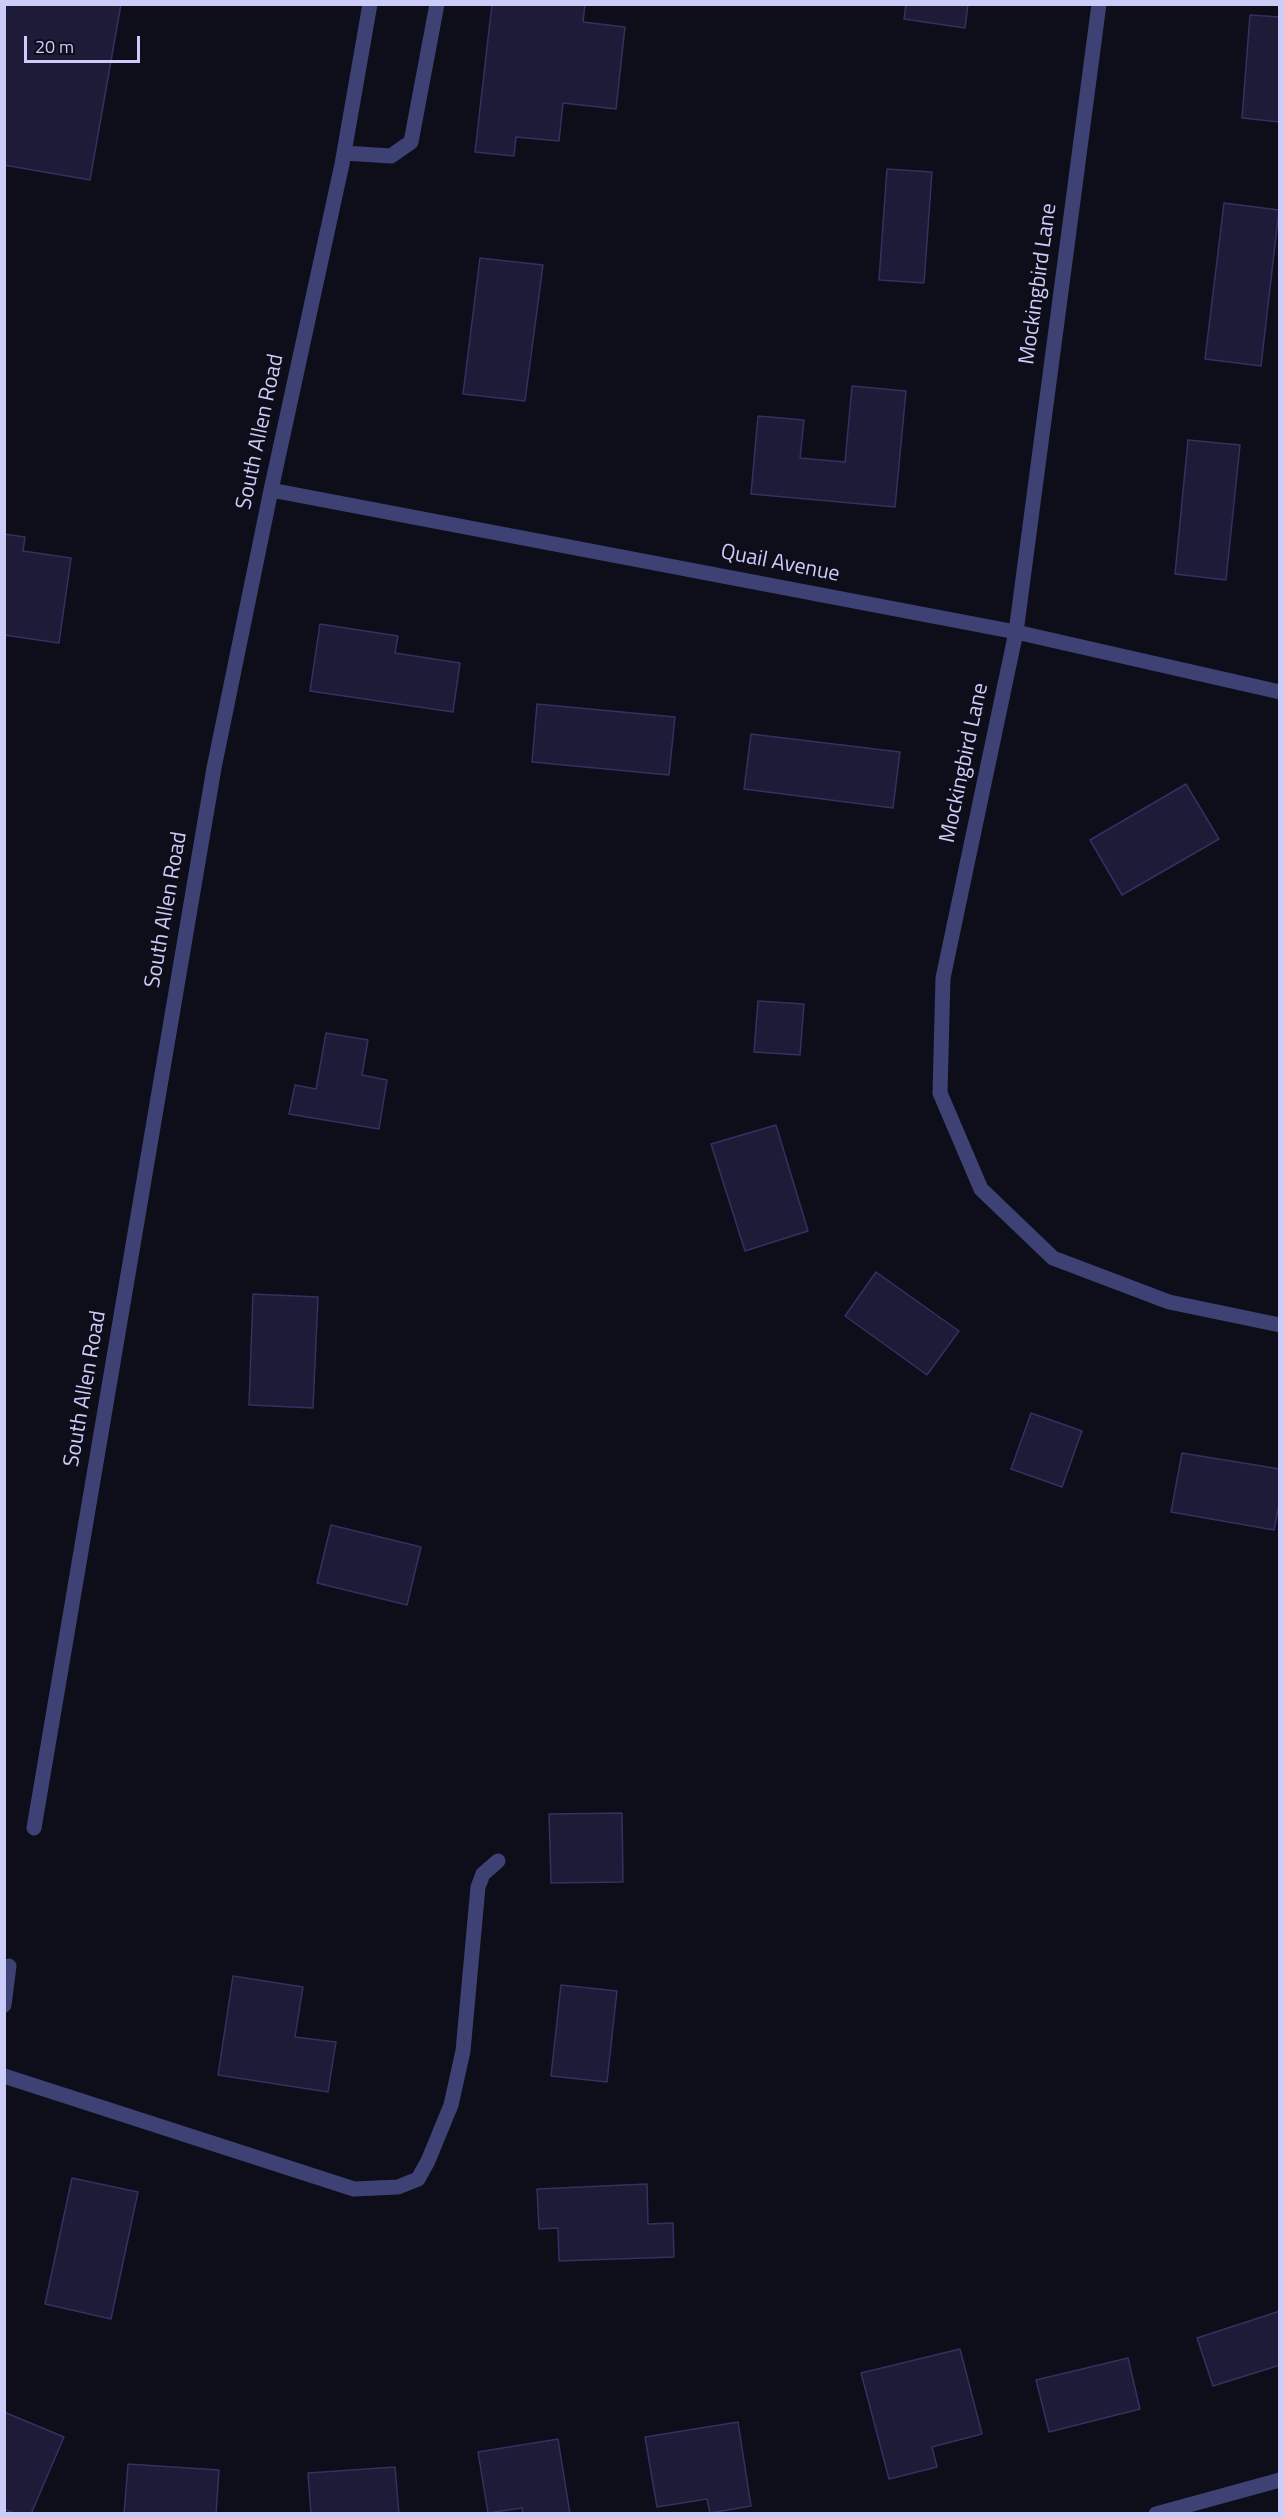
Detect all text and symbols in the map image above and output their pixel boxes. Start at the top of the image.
scale bar [27,24,142,62]
text: 20 m [35,33,74,60]
street label: Mockingbird Lane [1015,202,1063,366]
street label: South Allen Road [232,352,290,512]
street label: Quail Avenue [718,540,842,588]
street label: Mockingbird Lane [935,681,995,845]
street label: South Allen Road [140,830,194,990]
street label: South Allen Road [59,1309,113,1469]

